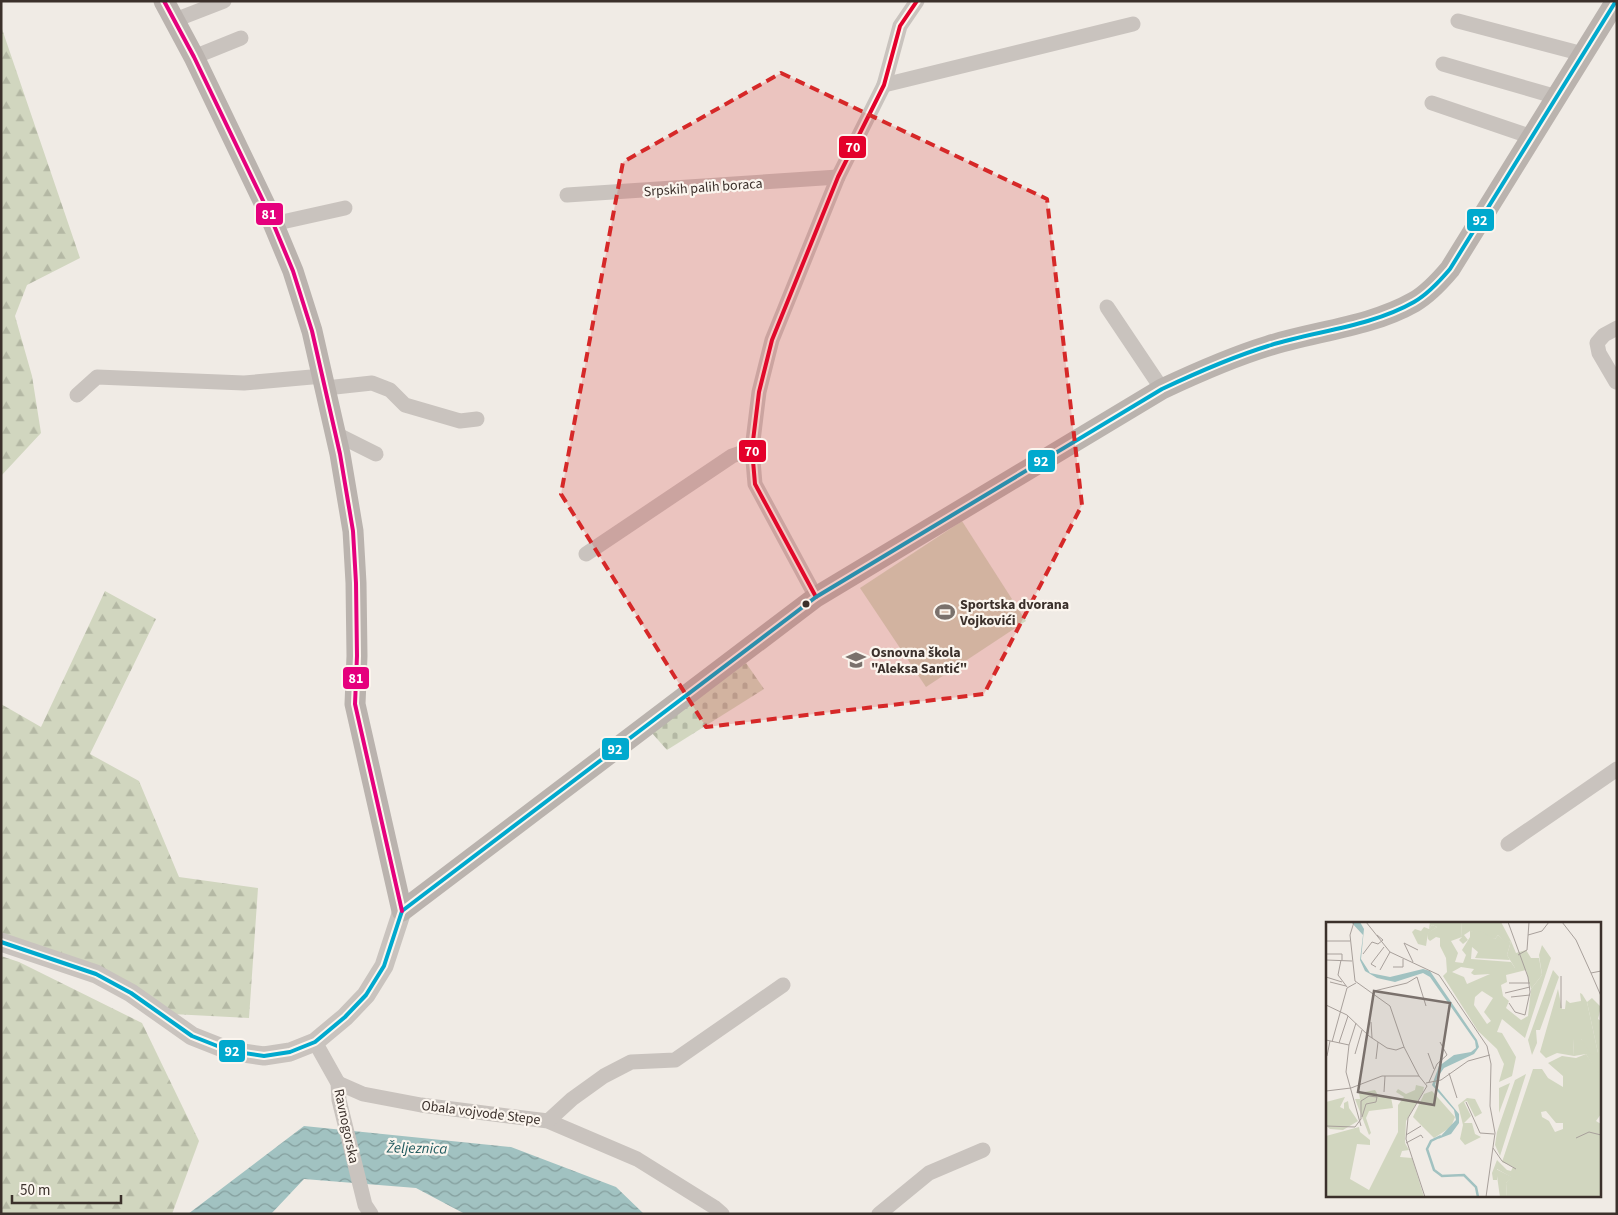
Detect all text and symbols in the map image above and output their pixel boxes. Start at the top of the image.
line badge: 70 [838,135,867,159]
text: 70 [846,138,860,158]
street label: Srpskih palih boraca [643,174,763,202]
line badge: 81 [255,202,284,226]
text: 81 [262,205,276,225]
line badge: 92 [1466,208,1495,232]
text: 92 [1473,211,1487,231]
line badge: 70 [738,439,767,463]
text: 70 [745,442,759,462]
line badge: 92 [1027,449,1056,473]
text: 92 [1034,452,1048,472]
place label: Sportska dvorana Vojkovići [959,595,1069,631]
unlabelled marker [801,599,811,609]
sports icon: Sportska dvorana Vojkovići [934,601,956,623]
place label: Osnovna škola "Aleksa Santić" [871,643,967,679]
school or university icon: Osnovna škola "Aleksa Santić" [845,649,867,671]
line badge: 81 [342,666,370,690]
text: 81 [349,669,363,689]
line badge: 92 [601,737,630,761]
text: 92 [608,740,622,760]
inset map [1326,922,1600,1198]
line badge: 92 [218,1039,246,1063]
text: 92 [225,1042,239,1062]
street label: Ravnogorska [328,1087,364,1165]
street label: Obala vojvode Stepe [420,1096,542,1130]
water label: Željeznica [385,1137,448,1160]
scale bar [12,1172,121,1204]
text: 50 m [20,1180,50,1201]

